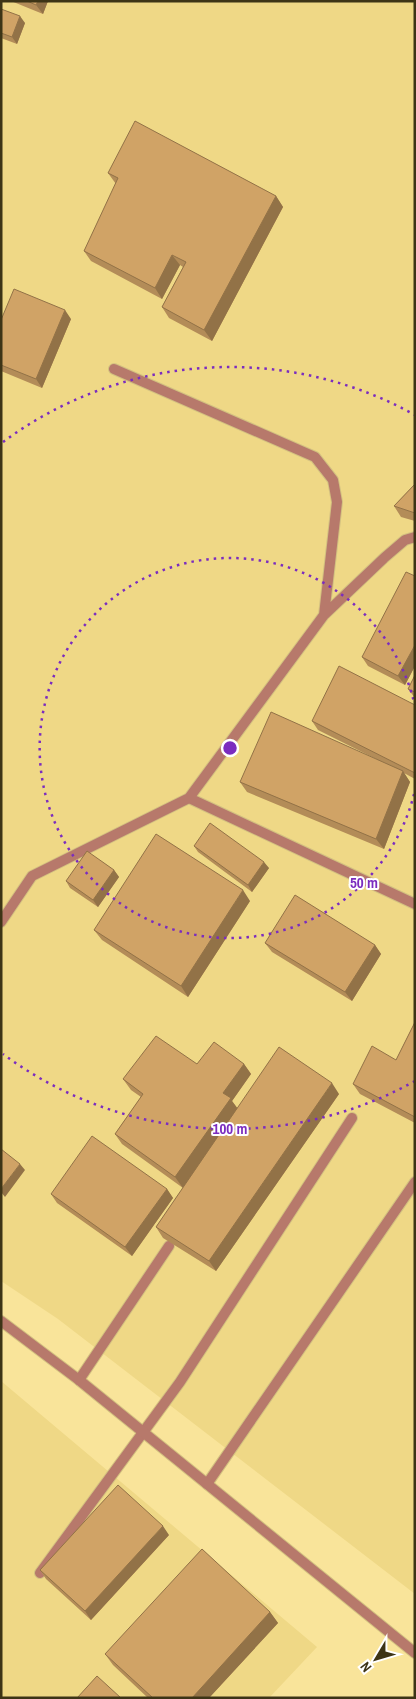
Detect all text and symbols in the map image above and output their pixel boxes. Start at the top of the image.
centre of rings [221,739,239,757]
text: 50 m [350,872,378,893]
text: 100 m [213,1118,247,1139]
north arrow [351,1634,401,1684]
text: N [356,1658,375,1676]

